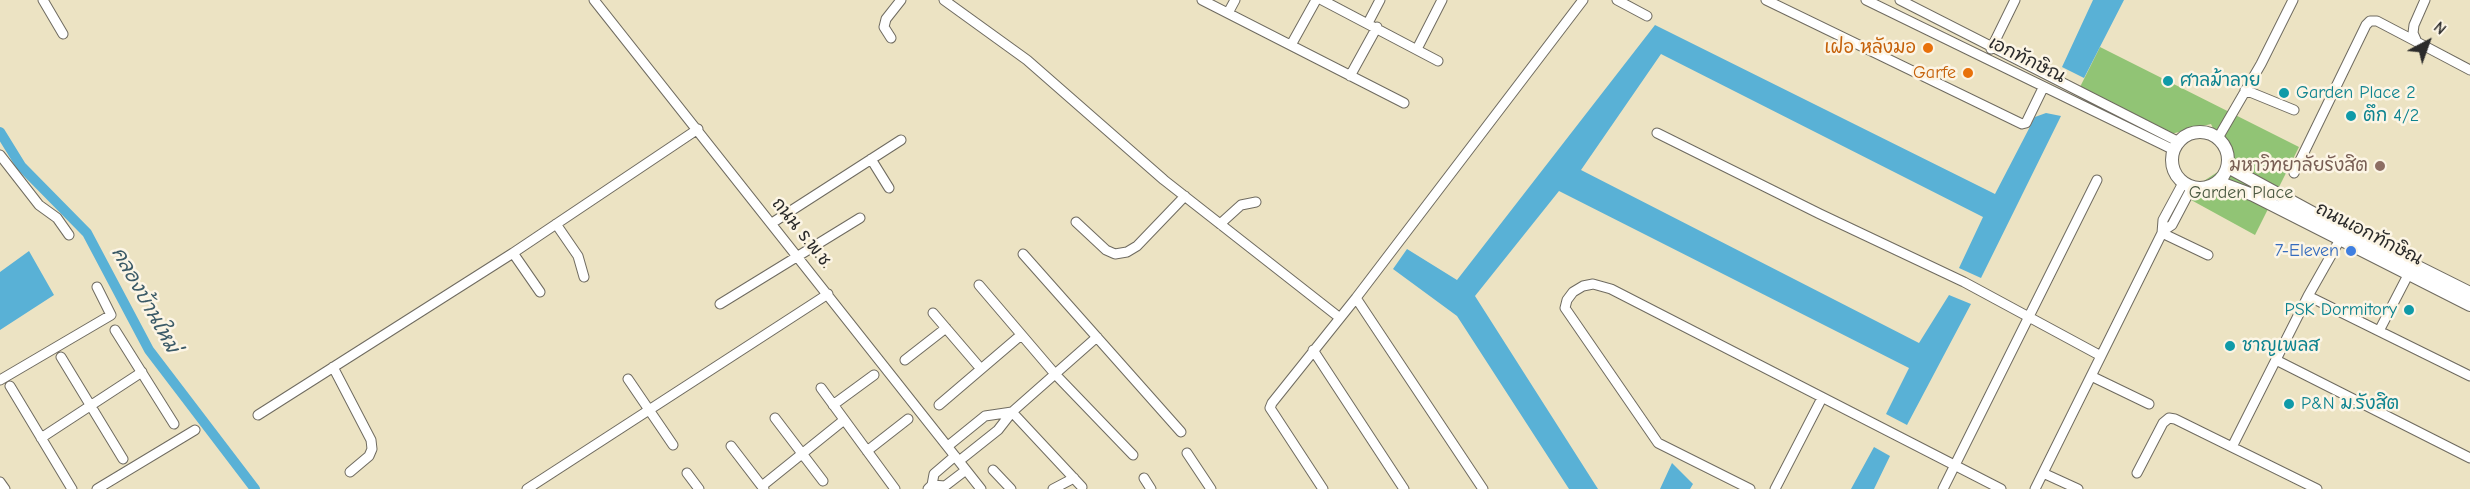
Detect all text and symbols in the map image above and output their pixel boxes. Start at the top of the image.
north arrow [2398,12,2458,72]
text: N [2430,18,2450,39]
street label: เอกทักษิณ [1985,32,2069,88]
place label: เฝอ หลังมอ [1825,37,1916,59]
marker: เฝอ หลังมอ [1921,41,1935,55]
place label: Garfe [1913,62,1956,84]
marker: Garfe [1961,66,1975,80]
place label: ศาลม้าลาย [2180,70,2261,92]
marker: ศาลม้าลาย [2161,74,2175,88]
place label: Garden Place 2 [2296,82,2416,104]
marker: Garden Place 2 [2277,86,2291,100]
place label: ตึก 4/2 [2363,105,2419,127]
marker: ตึก 4/2 [2344,109,2358,123]
place label: มหาวิทยาลัยรังสิต [2229,155,2368,177]
marker: มหาวิทยาลัยรังสิต [2373,159,2387,173]
park label: Garden Place [2189,182,2293,204]
street label: ถนน ร.พ.ช. [767,193,837,273]
street label: ถนนเอกทักษิณ [2312,198,2426,270]
place label: 7-Eleven [2275,240,2339,262]
water label: คลองบ้านใหม่ [106,243,184,357]
marker: 7-Eleven [2344,244,2358,258]
place label: PSK Dormitory [2285,299,2397,321]
marker: PSK Dormitory [2402,303,2416,317]
place label: ชาญเพลส [2242,335,2319,357]
marker: ชาญเพลส [2223,339,2237,353]
place label: P&N ม.รังสิต [2301,393,2399,415]
marker: P&N ม.รังสิต [2282,397,2296,411]

